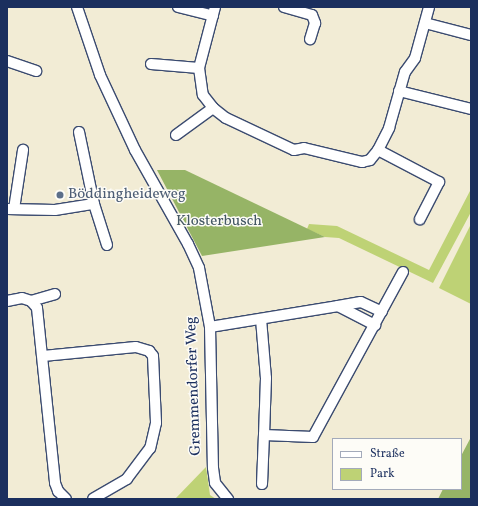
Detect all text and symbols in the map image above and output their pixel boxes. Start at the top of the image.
place label: Böddingheideweg [68,186,186,204]
marker: Böddingheideweg [55,190,65,200]
park label: Klosterbusch [176,213,262,231]
street label: Gremmendorfer Weg [183,316,205,456]
legend [332,438,462,490]
text: Straße [370,446,405,462]
text: Park [370,466,395,482]

